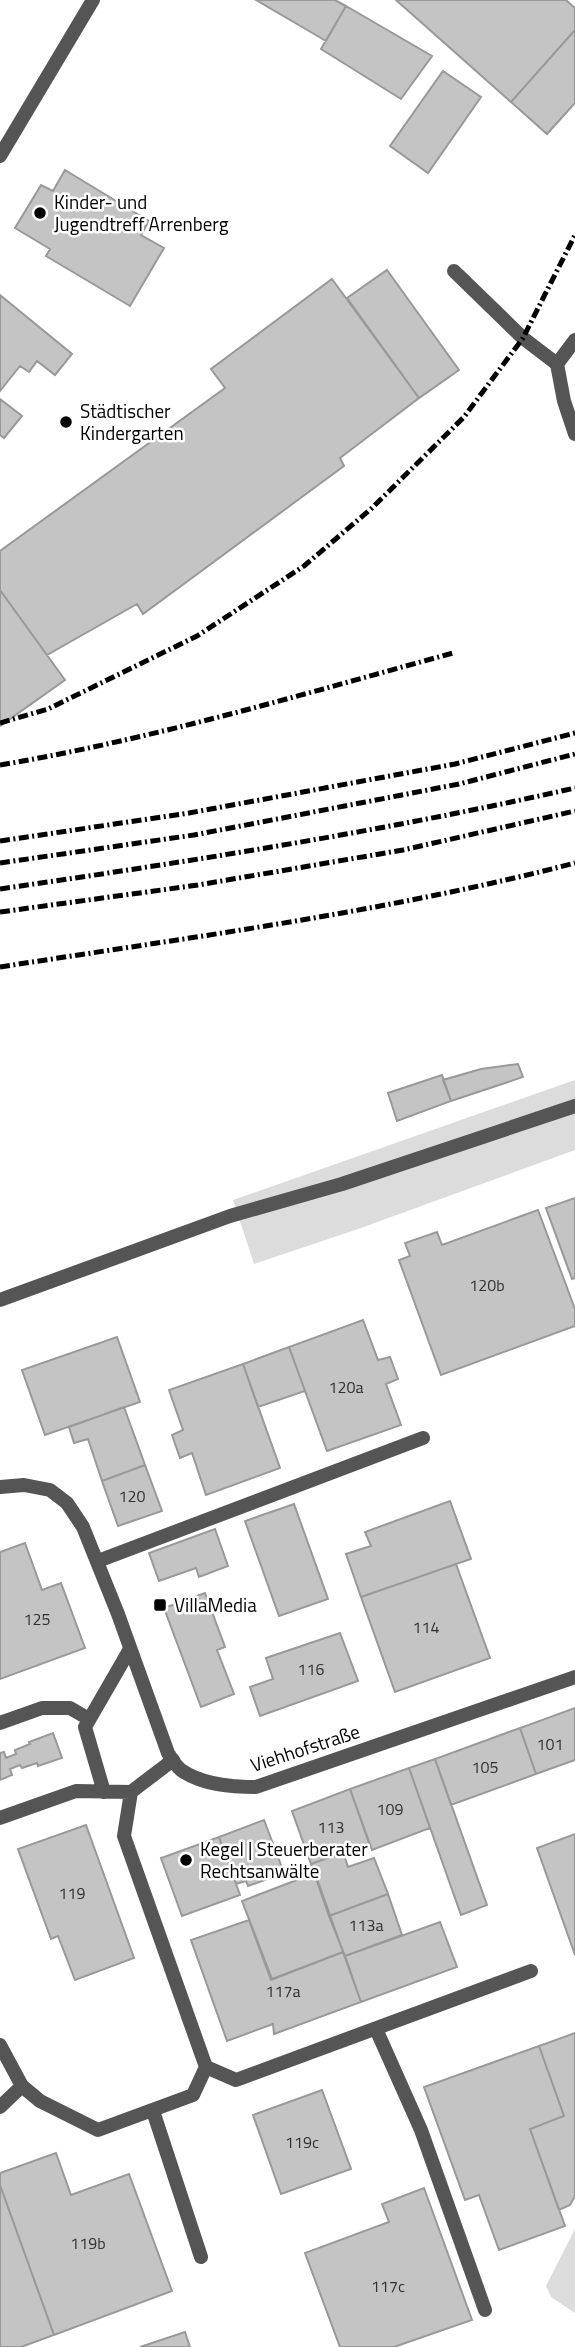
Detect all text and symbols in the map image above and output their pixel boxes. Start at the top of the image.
place label: Kinder- und Jugendtreff Arrenberg [54,187,229,238]
marker: Kinder- und Jugendtreff Arrenberg [32,205,48,221]
place label: Städtischer Kindergarten [80,396,184,447]
marker: Städtischer Kindergarten [58,414,74,430]
house number: 120b [469,1273,505,1297]
house number: 120a [329,1375,363,1399]
house number: 120 [119,1484,145,1508]
place label: VillaMedia [174,1590,257,1619]
marker: VillaMedia [152,1597,168,1613]
house number: 125 [24,1607,50,1631]
house number: 114 [413,1615,439,1639]
house number: 116 [298,1657,324,1681]
street label: Viehhofstraße [246,1716,363,1779]
house number: 101 [537,1732,563,1756]
house number: 105 [472,1755,498,1779]
house number: 109 [377,1797,403,1821]
house number: 113 [318,1815,344,1839]
place label: Kegel | Steuerberater Rechtsanwälte [200,1834,368,1885]
marker: Kegel | Steuerberater Rechtsanwälte [178,1852,194,1868]
house number: 119 [59,1881,85,1905]
house number: 113a [349,1913,383,1937]
house number: 117a [266,1979,300,2003]
house number: 119c [285,2130,319,2154]
house number: 119b [70,2231,106,2255]
house number: 117c [371,2274,405,2298]

